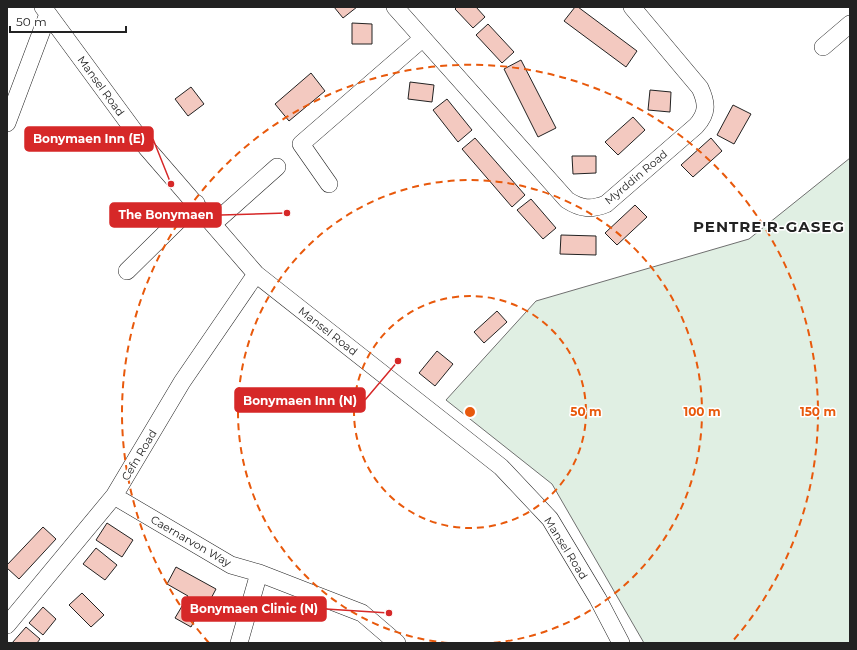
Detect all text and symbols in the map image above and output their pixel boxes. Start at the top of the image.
scale bar [10,8,126,34]
text: 50 m [16,14,47,29]
street label: Mansel Road [74,53,128,119]
callout: Bonymaen Inn (E) [25,127,153,151]
text: Bonymaen Inn (E) [33,131,145,146]
street label: Myrddin Road [602,147,670,207]
callout: The Bonymaen [110,203,221,227]
text: The Bonymaen [118,207,214,222]
district label: PENTRE'R-GASEG [693,217,845,236]
street label: Mansel Road [296,304,360,358]
callout: Bonymaen Inn (N) [235,388,365,412]
text: Bonymaen Inn (N) [243,393,357,408]
text: 50 m [570,404,602,419]
text: 100 m [684,404,720,419]
text: 150 m [800,404,836,419]
centre of rings [463,405,477,419]
street label: Cefn Road [118,427,160,483]
street label: Caernarvon Way [148,512,234,570]
street label: Mansel Road [541,514,591,582]
callout: Bonymaen Clinic (N) [182,597,326,621]
text: Bonymaen Clinic (N) [190,601,318,616]

